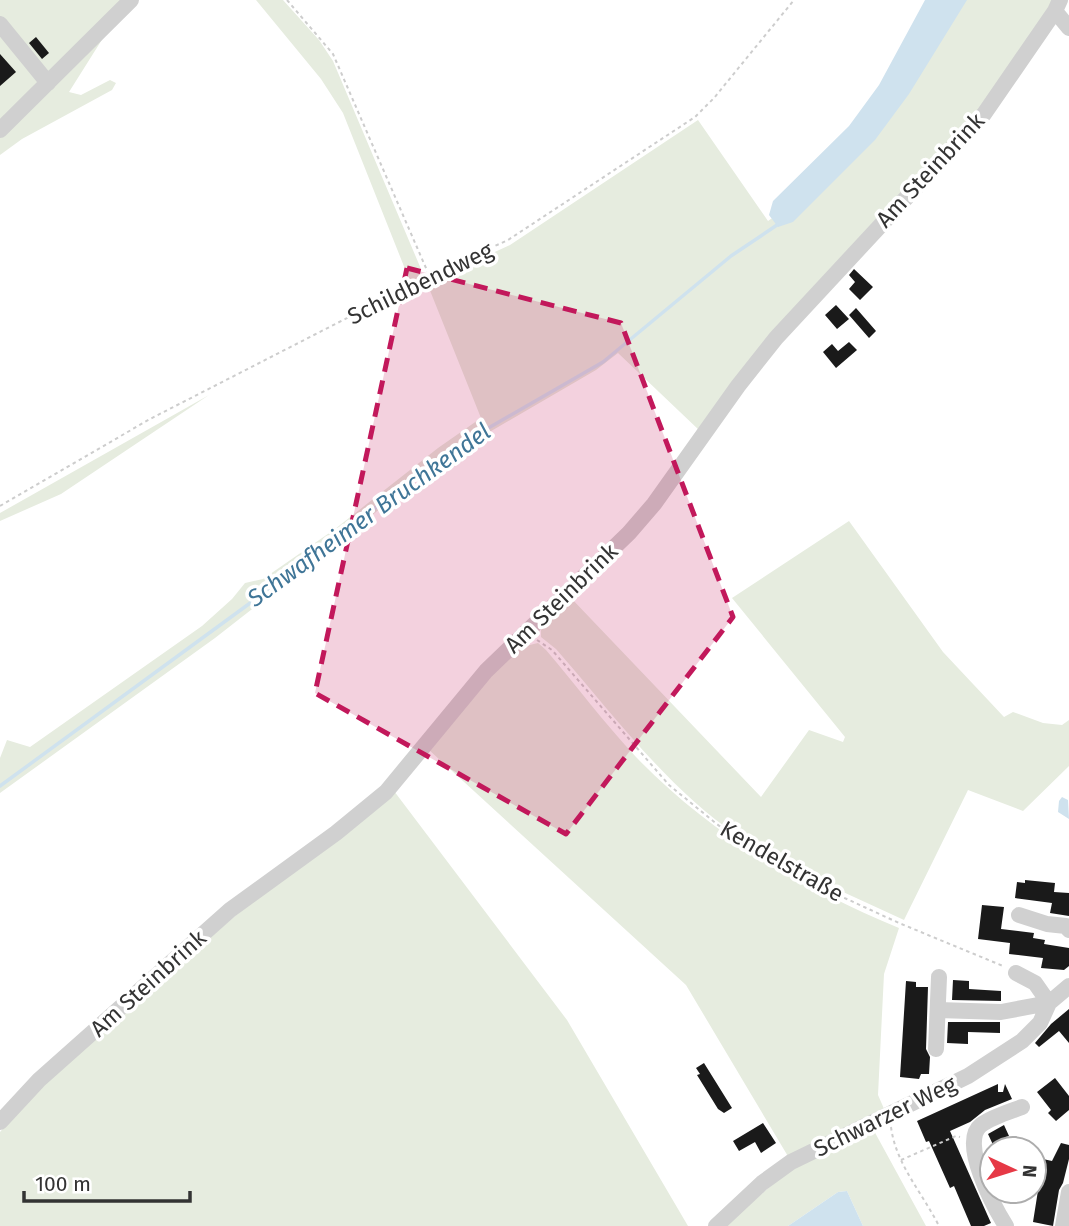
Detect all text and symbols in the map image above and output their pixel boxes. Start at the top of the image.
street label: Am Steinbrink [870,107,990,233]
street label: Schildbendweg [343,236,497,330]
water label: Schwafheimer Bruchkendel [241,417,496,613]
street label: Am Steinbrink [499,537,623,659]
street label: Kendelstraße [715,814,849,908]
street label: Am Steinbrink [84,924,212,1042]
street label: Schwarzer Weg [809,1069,961,1163]
north arrow [978,1135,1048,1205]
scale bar [24,1160,191,1204]
text: N [1018,1164,1041,1178]
text: 100 m [35,1171,91,1197]

